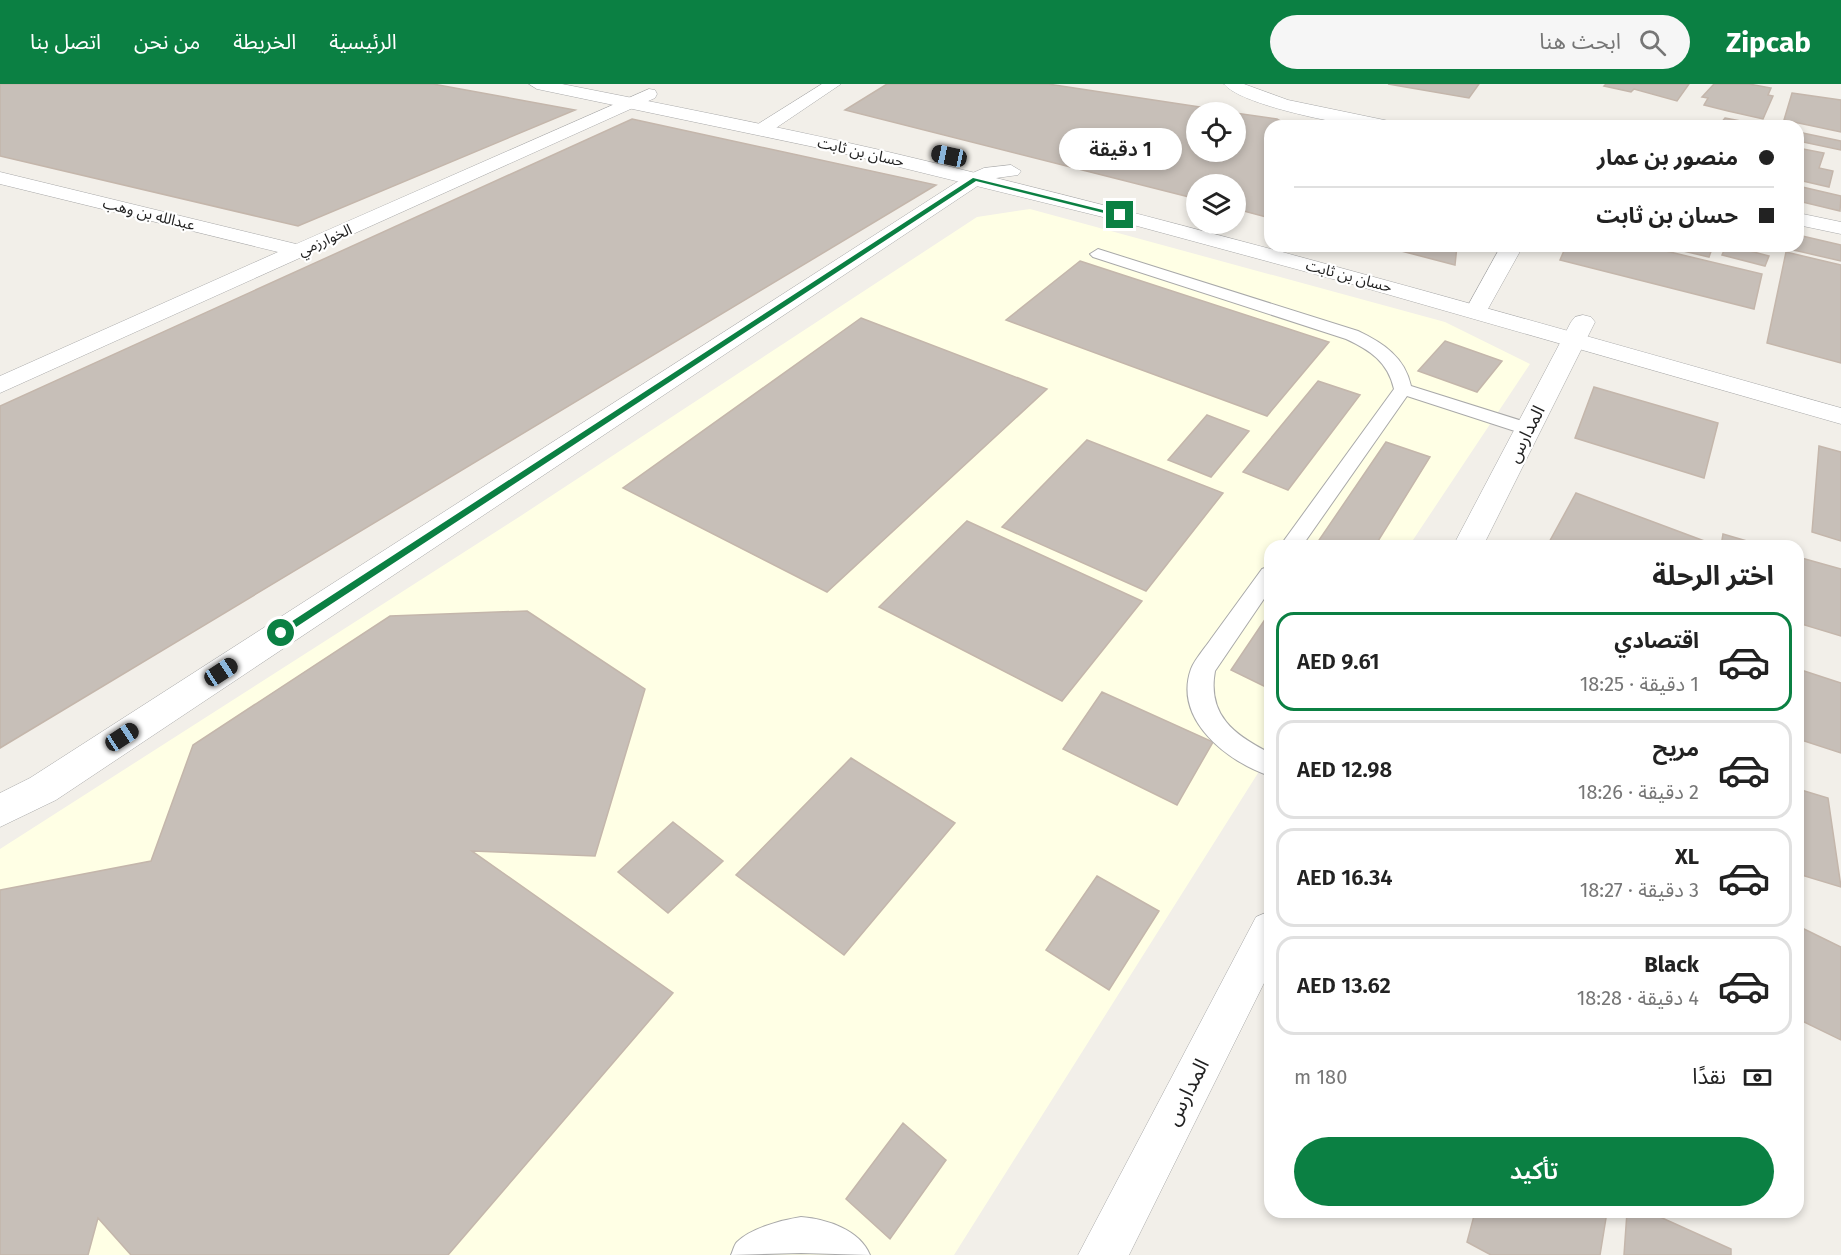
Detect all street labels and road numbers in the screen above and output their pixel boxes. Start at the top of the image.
street label: حسان بن ثابت [816,133,906,171]
street label: عبدالله بن وهب [101,194,198,234]
street label: الخوارزمي [295,220,356,262]
street label: حسان بن ثابت [1304,256,1394,296]
street label: المدارس [1502,402,1550,466]
street label: المدارس [1159,1054,1215,1130]

